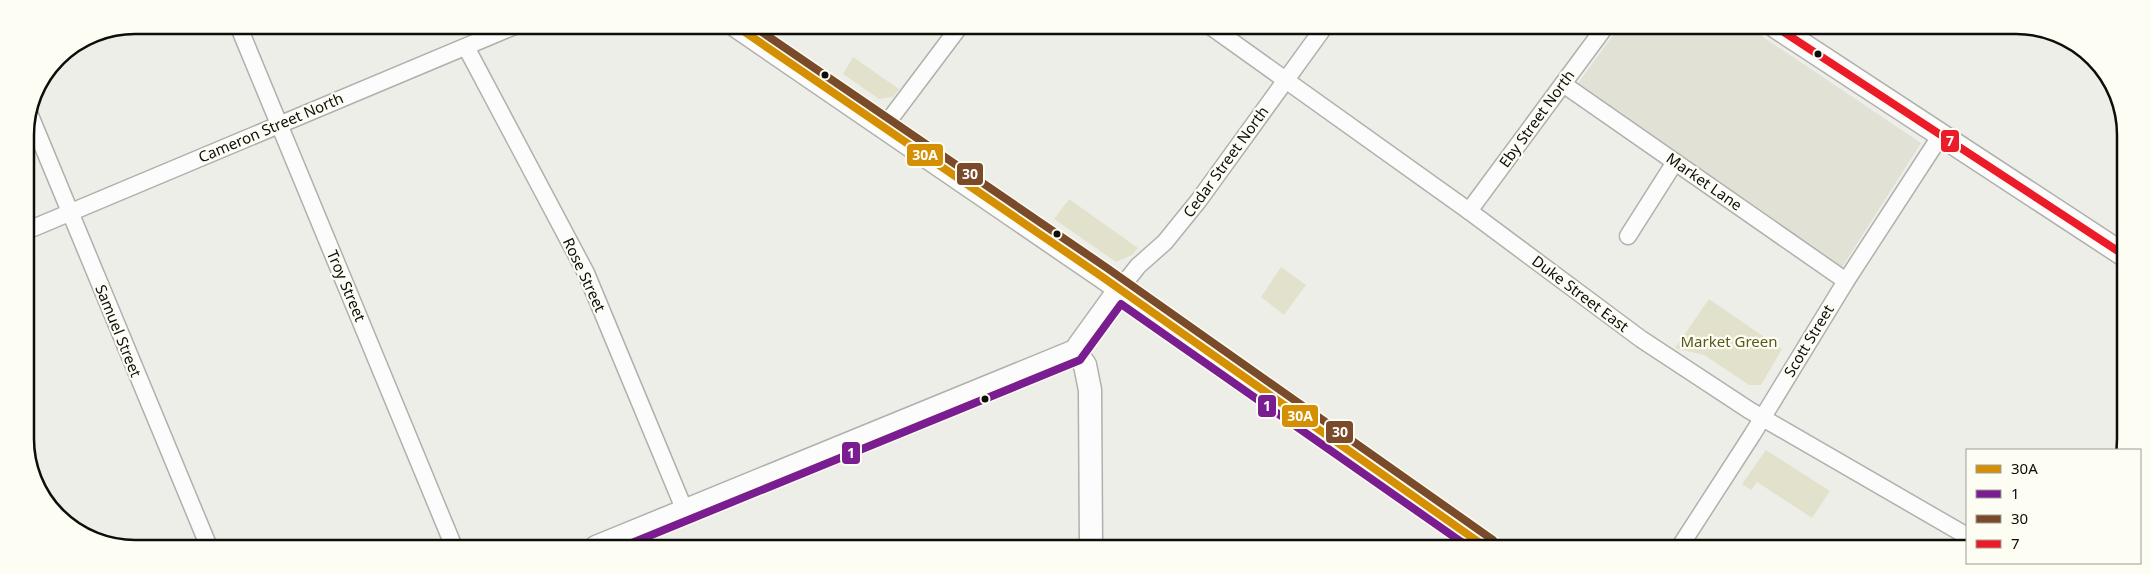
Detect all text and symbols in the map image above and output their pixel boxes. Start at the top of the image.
unlabelled marker [1813,49,1823,59]
street label: Eby Street North [1494,66,1578,171]
unlabelled marker [820,70,830,80]
street label: Cameron Street North [195,87,346,167]
street label: Cedar Street North [1178,102,1272,221]
line badge: 7 [1940,129,1960,153]
text: 7 [1946,131,1954,150]
line badge: 30A [906,143,944,167]
text: 30A [912,145,938,164]
street label: Market Lane [1663,148,1746,215]
line badge: 30 [956,162,984,186]
text: 30 [962,164,978,183]
unlabelled marker [1052,229,1062,239]
street label: Rose Street [559,234,611,316]
street label: Troy Street [323,247,371,325]
street label: Duke Street East [1528,250,1633,336]
street label: Samuel Street [91,281,147,380]
street label: Scott Street [1779,300,1838,380]
park label: Market Green [1680,331,1778,351]
unlabelled marker [980,394,990,404]
line badge: 1 [1257,394,1277,418]
text: 1 [1263,396,1271,415]
line badge: 30A [1281,404,1319,428]
text: 30A [1287,406,1313,425]
line badge: 30 [1325,420,1354,444]
text: 30 [1332,422,1348,441]
line badge: 1 [841,441,861,465]
text: 1 [847,443,855,462]
legend [1966,449,2141,564]
text: 30A [2011,458,2038,478]
text: 1 [2011,483,2020,503]
text: 30 [2011,508,2028,528]
text: 7 [2011,533,2020,553]

